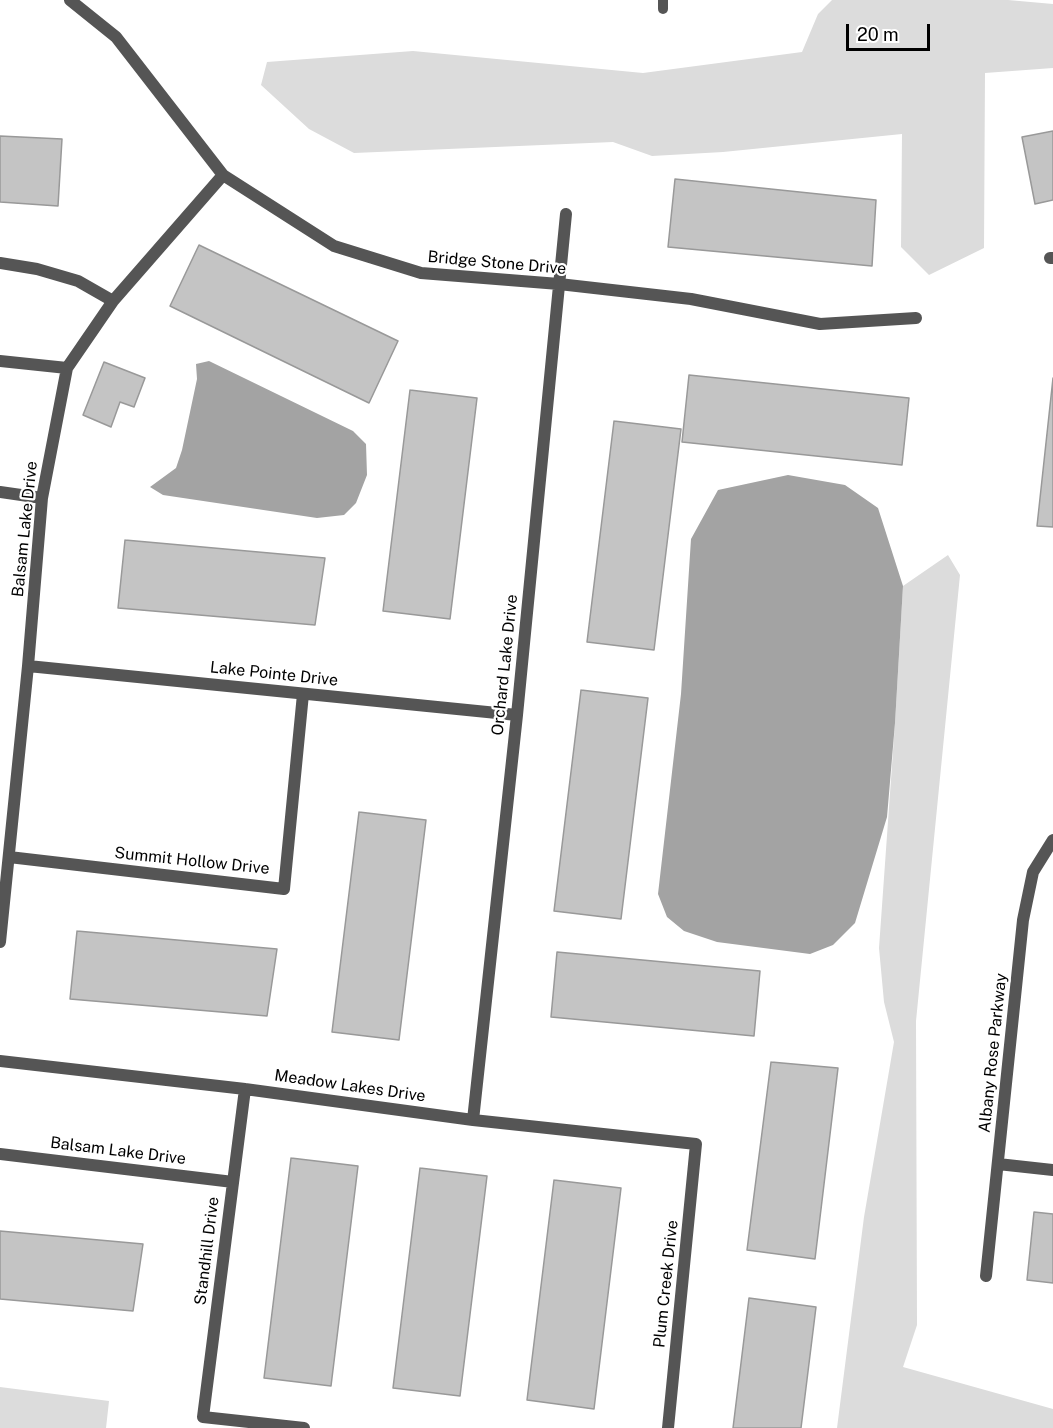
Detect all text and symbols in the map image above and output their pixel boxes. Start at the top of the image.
scale bar [849,12,933,50]
text: 20 m [857,24,899,45]
street label: Bridge Stone Drive [427,247,567,279]
street label: Balsam Lake Drive [8,460,42,598]
street label: Orchard Lake Drive [488,594,522,736]
street label: Lake Pointe Drive [209,658,339,690]
street label: Summit Hollow Drive [114,843,270,879]
street label: Albany Rose Parkway [975,972,1011,1134]
street label: Meadow Lakes Drive [273,1066,427,1106]
street label: Balsam Lake Drive [49,1133,187,1169]
street label: Standhill Drive [191,1196,223,1306]
street label: Plum Creek Drive [650,1219,682,1349]

